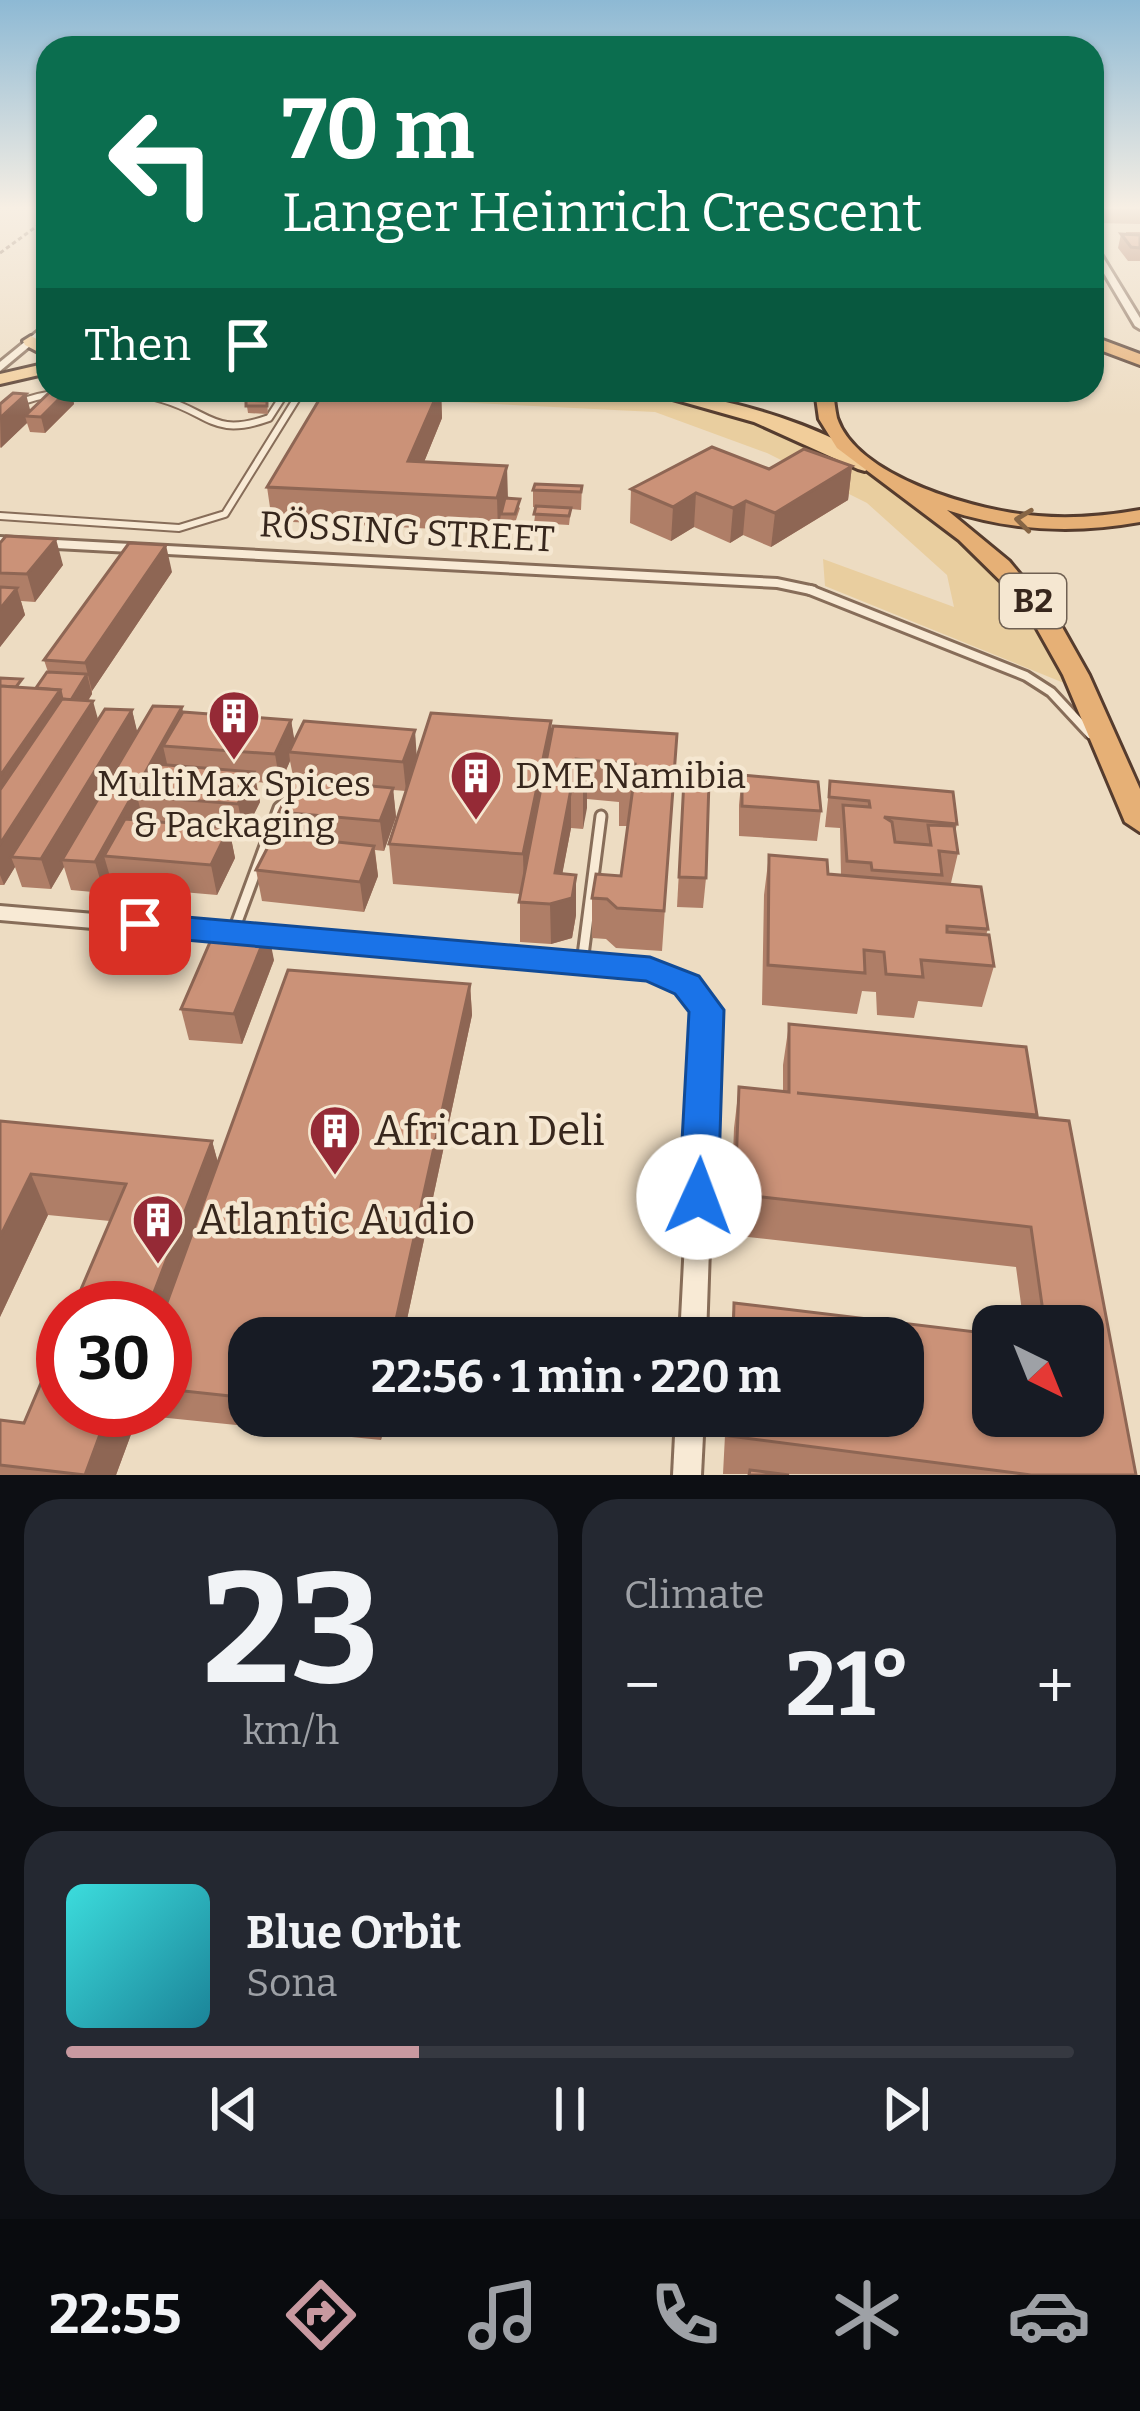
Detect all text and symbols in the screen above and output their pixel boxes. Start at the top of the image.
text: 70 m [282,79,474,180]
icon: left [84,84,240,240]
text: Langer Heinrich Crescent [282,181,922,245]
icon: arrive [215,312,281,378]
text: Then [84,318,191,372]
street label: RÖSSING STREET [258,502,556,562]
one-way arrow [1014,507,1034,533]
road number: B2 [1000,574,1066,628]
building icon: MultiMax Spices & Packaging [206,688,262,762]
building icon: DME Namibia [448,748,504,822]
place label: DME Namibia [515,754,746,798]
place label: MultiMax Spices & Packaging [97,762,371,847]
pin [89,873,191,975]
icon: arrive [107,891,173,957]
building icon: African Deli [307,1103,363,1177]
place label: African Deli [374,1106,605,1156]
position arrow [636,1134,762,1260]
building icon: Atlantic Audio [130,1192,186,1266]
place label: Atlantic Audio [197,1195,475,1245]
speed limit sign: 30 [36,1281,192,1437]
north arrow [972,1305,1104,1437]
map controls [972,1305,1104,1437]
text: 22:56 · 1 min · 220 m [371,1350,781,1404]
text: 23 [202,1536,380,1723]
text: Climate [624,1572,764,1618]
text: 21° [786,1631,911,1739]
text: − [624,1646,660,1725]
text: + [1036,1646,1074,1725]
text: km/h [243,1708,339,1754]
text: Blue Orbit [246,1906,461,1960]
text: Sona [246,1960,337,2006]
icon: previous [201,2076,267,2142]
icon: pause [537,2076,603,2142]
icon: next [873,2076,939,2142]
icon: directions [279,2273,363,2357]
icon: music [461,2273,545,2357]
icon: phone [643,2273,727,2357]
icon: climate [825,2273,909,2357]
icon: car [1007,2273,1091,2357]
text: 22:55 [49,2283,181,2347]

